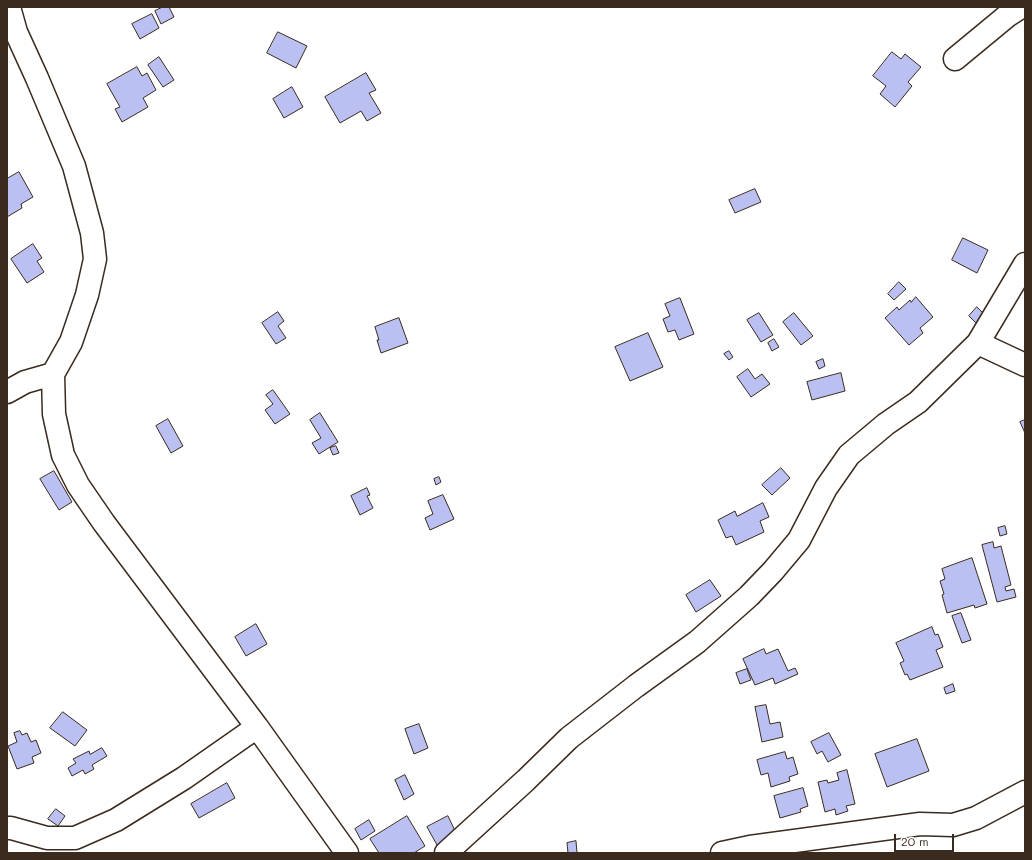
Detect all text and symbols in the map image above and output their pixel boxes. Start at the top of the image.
scale bar [896,826,956,852]
text: 20 m [901,833,929,849]

